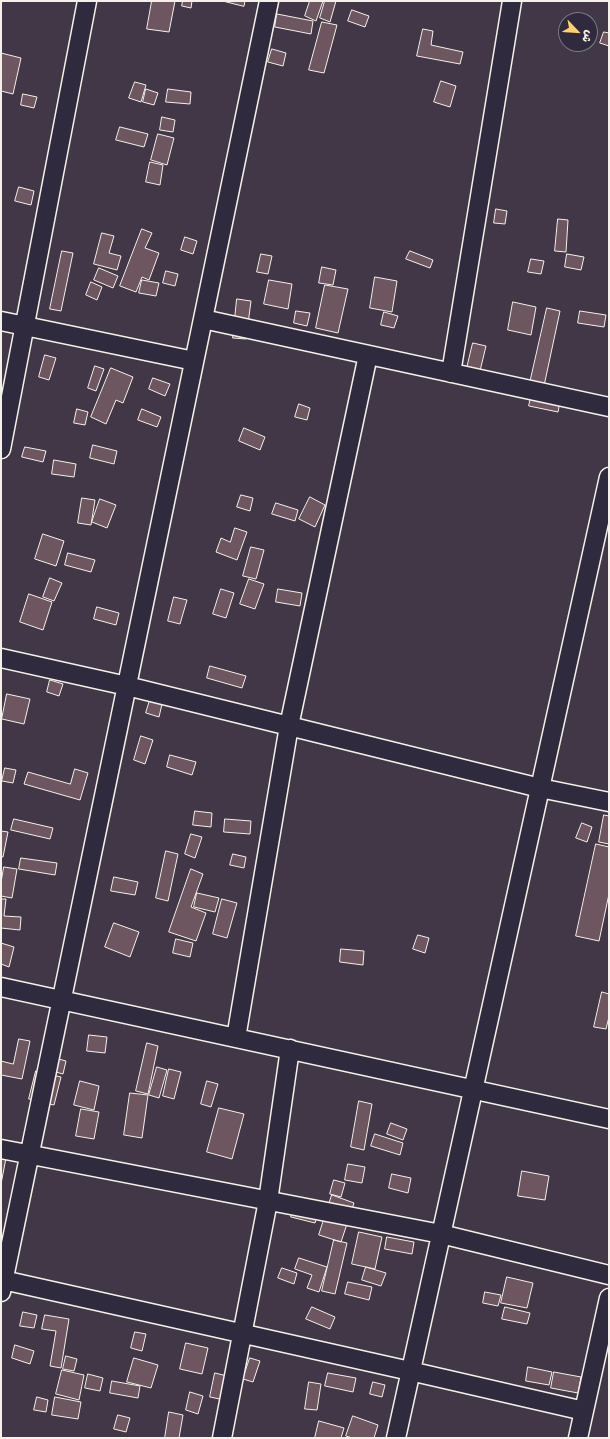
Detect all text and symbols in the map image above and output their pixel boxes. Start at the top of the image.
north arrow [558,12,598,52]
text: ش [579,28,598,46]

